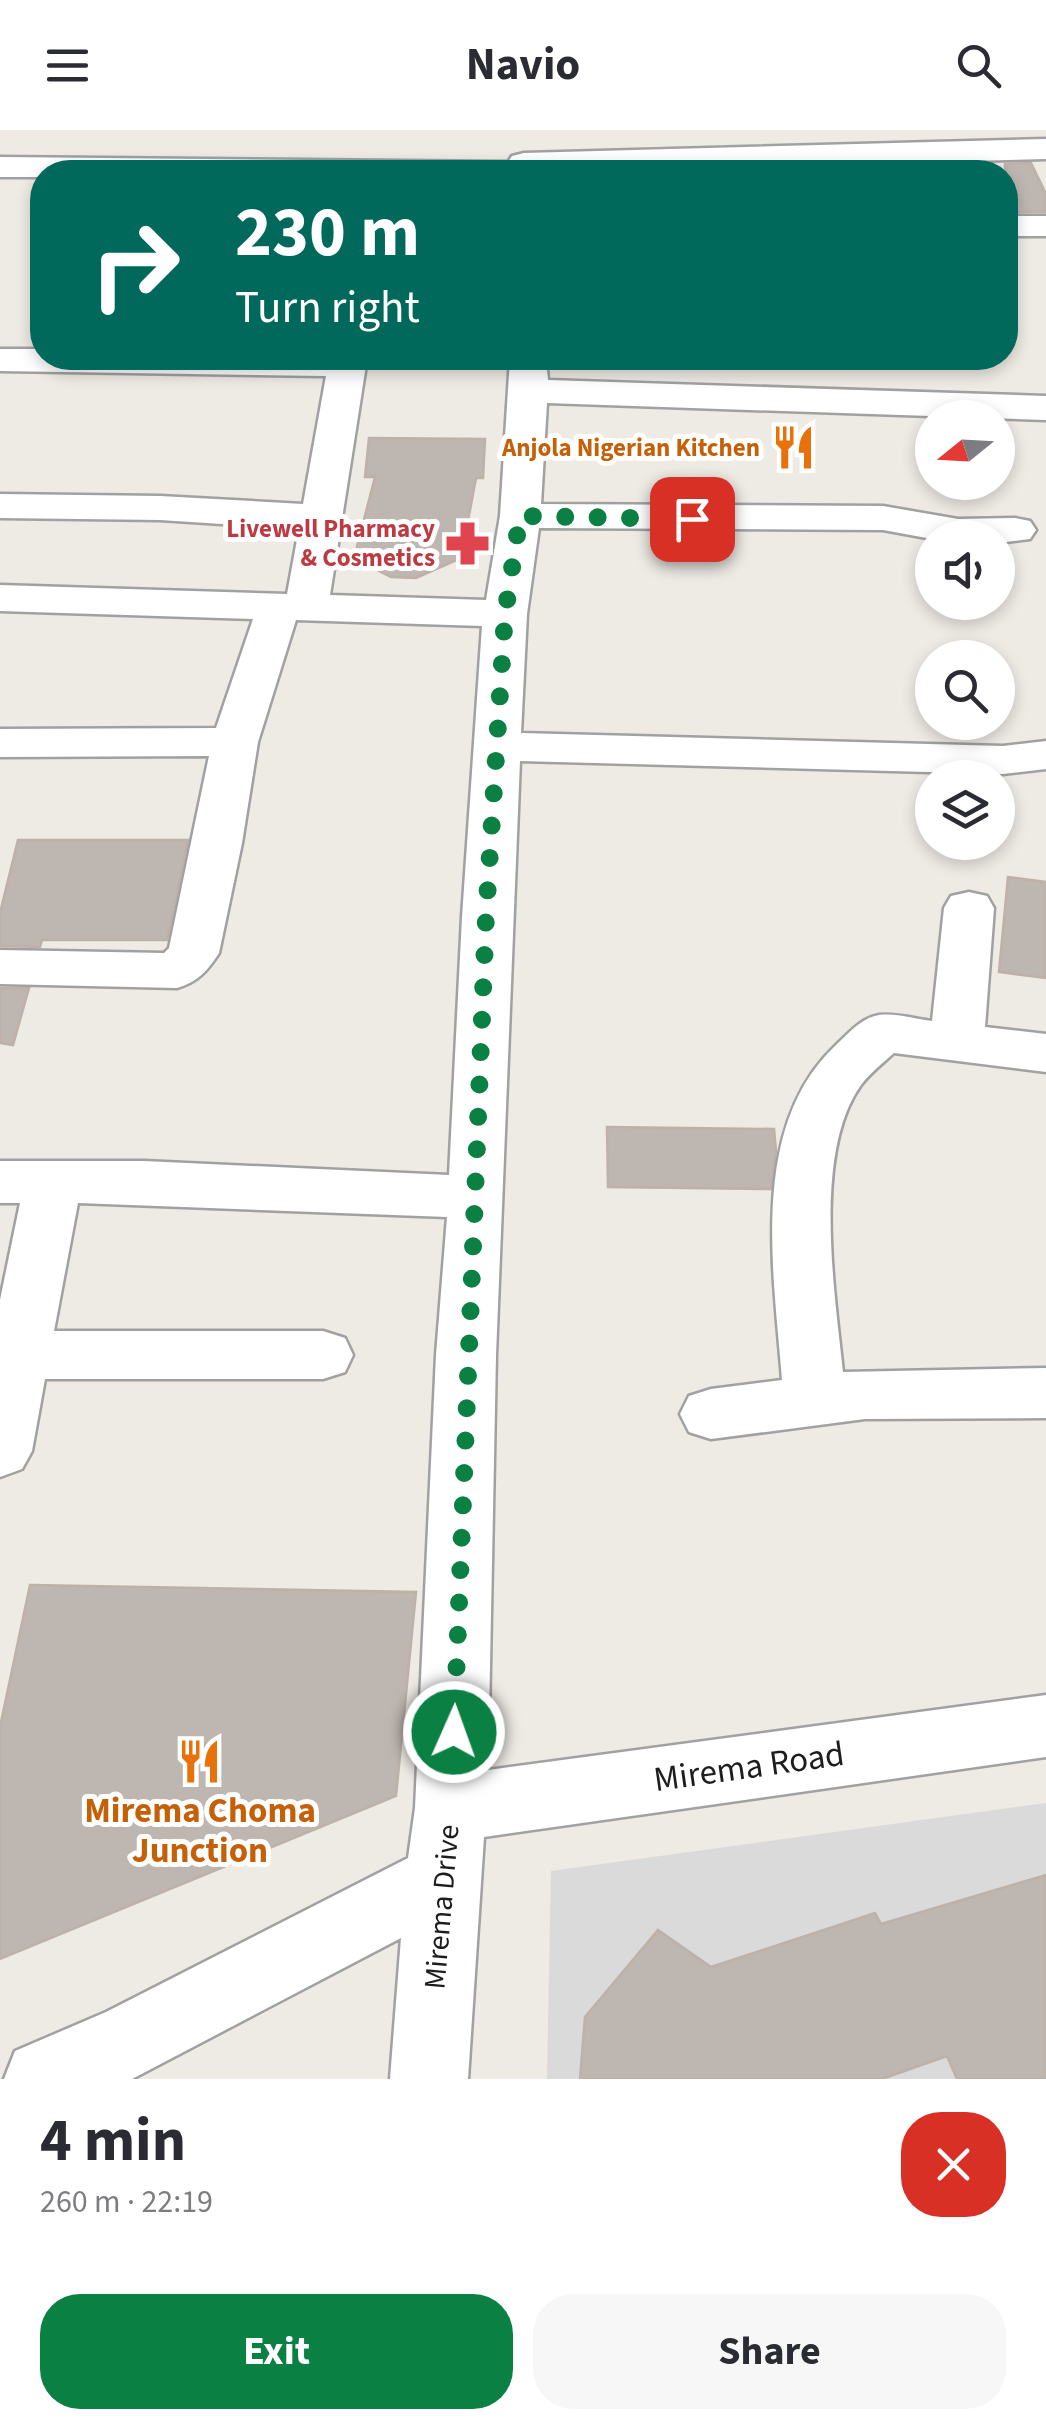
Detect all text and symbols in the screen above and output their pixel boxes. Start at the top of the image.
text: Navio [466,33,580,97]
icon: menu [40,38,95,93]
icon: search [951,38,1006,93]
text: 230 m [235,183,420,283]
icon: right [70,200,200,330]
text: Turn right [235,276,420,340]
north arrow [915,400,1015,500]
map controls [915,400,1015,860]
restaurant icon: Anjola Nigerian Kitchen [769,424,817,472]
place label: Anjola Nigerian Kitchen [501,430,760,466]
pin [650,477,735,562]
icon: arrive [665,492,720,547]
place label: Livewell Pharmacy & Cosmetics [226,511,435,576]
pharmacy icon: Livewell Pharmacy & Cosmetics [444,519,492,567]
button: sound [915,520,1015,620]
button: search [915,640,1015,740]
button: layers [915,760,1015,860]
position arrow [402,1680,506,1784]
street label: Mirema Road [650,1729,848,1805]
restaurant icon: Mirema Choma Junction [176,1737,224,1785]
place label: Mirema Choma Junction [84,1786,316,1876]
street label: Mirema Drive [413,1823,471,1991]
text: 4 min [40,2099,186,2184]
button: close [901,2112,1006,2217]
text: 260 m · 22:19 [40,2179,213,2225]
button: Exit [40,2294,513,2409]
button: Share [533,2294,1006,2409]

